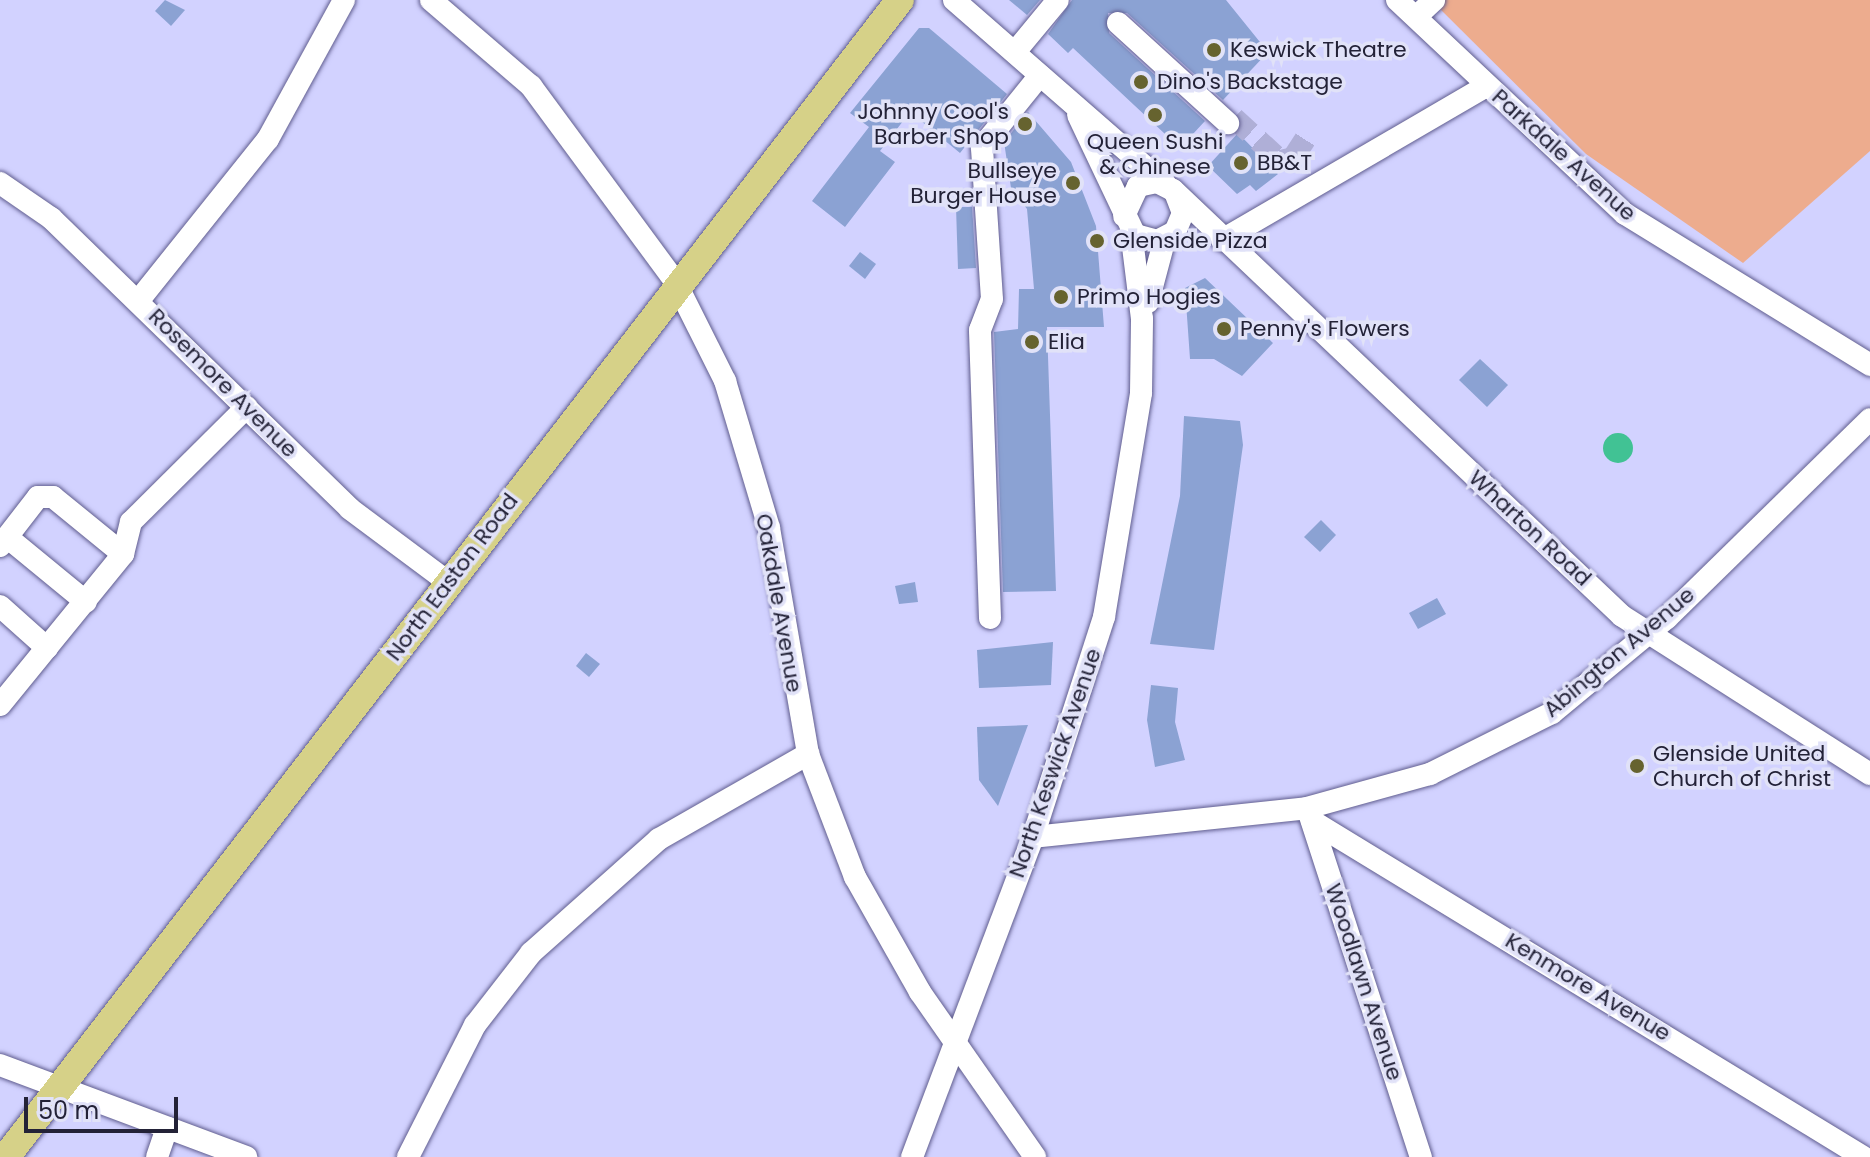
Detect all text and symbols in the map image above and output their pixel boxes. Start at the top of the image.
place label: Keswick Theatre [1230,37,1407,63]
marker: Keswick Theatre [1205,41,1223,59]
place label: Dino's Backstage [1157,69,1343,95]
marker: Dino's Backstage [1132,73,1150,91]
street label: Parkdale Avenue [1487,83,1641,227]
place label: Johnny Cool's Barber Shop [857,98,1009,150]
marker: Queen Sushi & Chinese [1146,106,1164,124]
marker: Johnny Cool's Barber Shop [1016,115,1034,133]
place label: Queen Sushi & Chinese [1087,128,1223,180]
place label: BB&T [1257,150,1312,176]
marker: BB&T [1232,154,1250,172]
place label: Bullseye Burger House [910,157,1057,208]
marker: Bullseye Burger House [1064,174,1082,192]
place label: Glenside Pizza [1113,228,1268,254]
marker: Glenside Pizza [1088,232,1106,250]
place label: Primo Hogies [1077,284,1221,310]
marker: Primo Hogies [1052,288,1070,306]
street label: Rosemore Avenue [143,303,303,463]
place label: Penny's Flowers [1240,316,1410,342]
marker: Penny's Flowers [1215,320,1233,338]
place label: Elia [1048,329,1085,355]
marker: Elia [1023,333,1041,351]
street label: Wharton Road [1463,465,1597,591]
street label: North Easton Road [380,488,524,666]
street label: Oakdale Avenue [750,512,808,694]
street label: Abington Avenue [1538,581,1700,723]
street label: North Keswick Avenue [1003,645,1107,881]
place label: Glenside United Church of Christ [1653,740,1831,792]
marker: Glenside United Church of Christ [1628,757,1646,775]
street label: Woodlawn Avenue [1320,880,1408,1084]
street label: Kenmore Avenue [1501,927,1675,1047]
scale bar [28,1081,182,1131]
text: 50 m [38,1094,99,1127]

